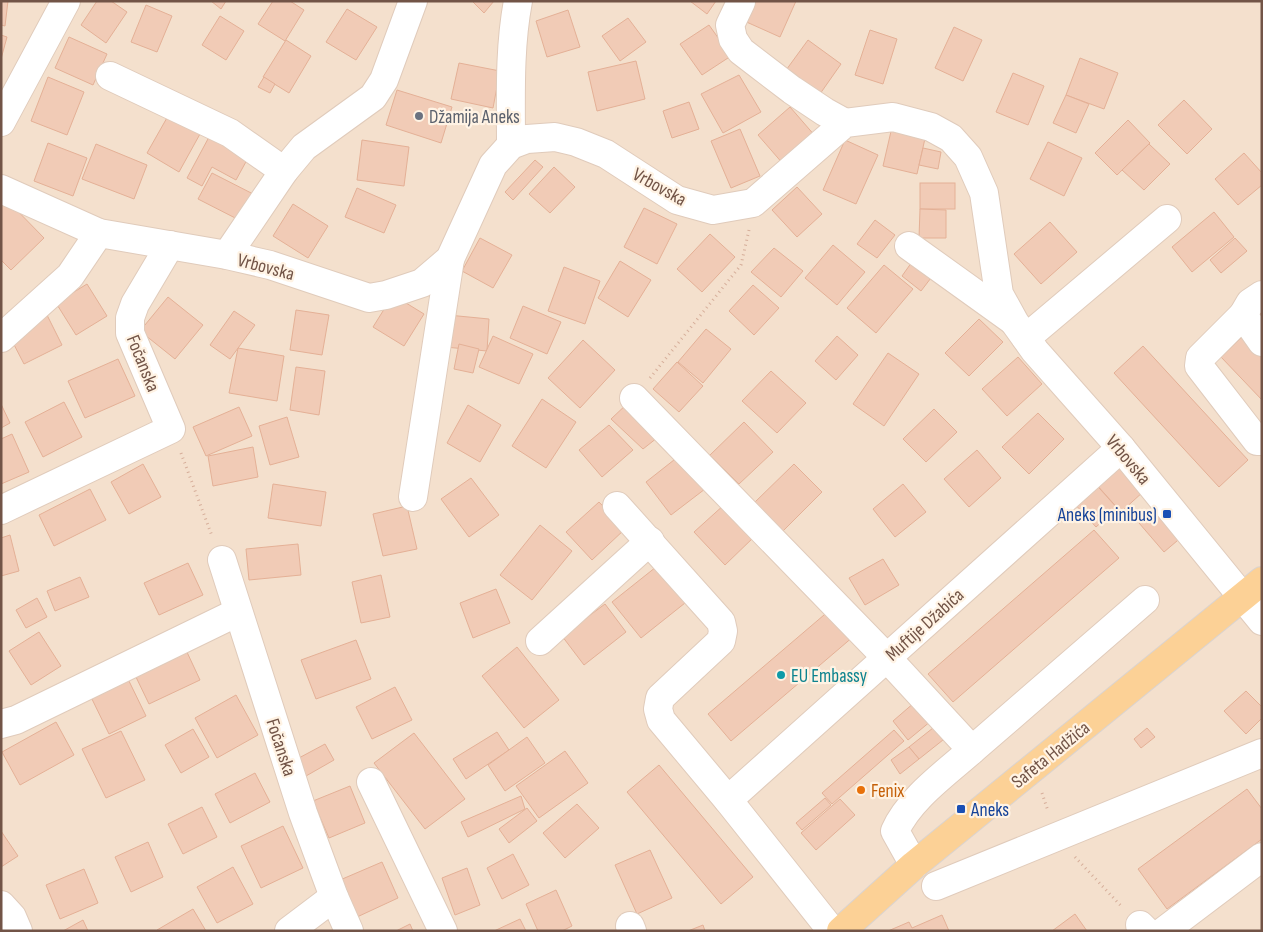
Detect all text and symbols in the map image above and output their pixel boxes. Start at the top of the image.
place label: Džamija Aneks [429,106,520,129]
marker: Džamija Aneks [413,110,425,122]
street label: Vrbovska [628,163,690,211]
street label: Vrbovska [235,249,297,286]
street label: Fočanska [121,332,164,395]
street label: Vrbovska [1100,430,1155,490]
place label: Aneks (minibus) [1057,504,1157,527]
marker: Aneks (minibus) [1161,508,1173,520]
street label: Muftije Džabića [881,584,969,666]
place label: EU Embassy [791,665,868,688]
marker: EU Embassy [775,669,787,681]
street label: Fočanska [261,716,301,779]
street label: Safeta Hadžića [1007,717,1095,794]
place label: Fenix [871,780,904,803]
marker: Fenix [855,784,867,796]
place label: Aneks [970,799,1009,822]
marker: Aneks [955,803,967,815]

